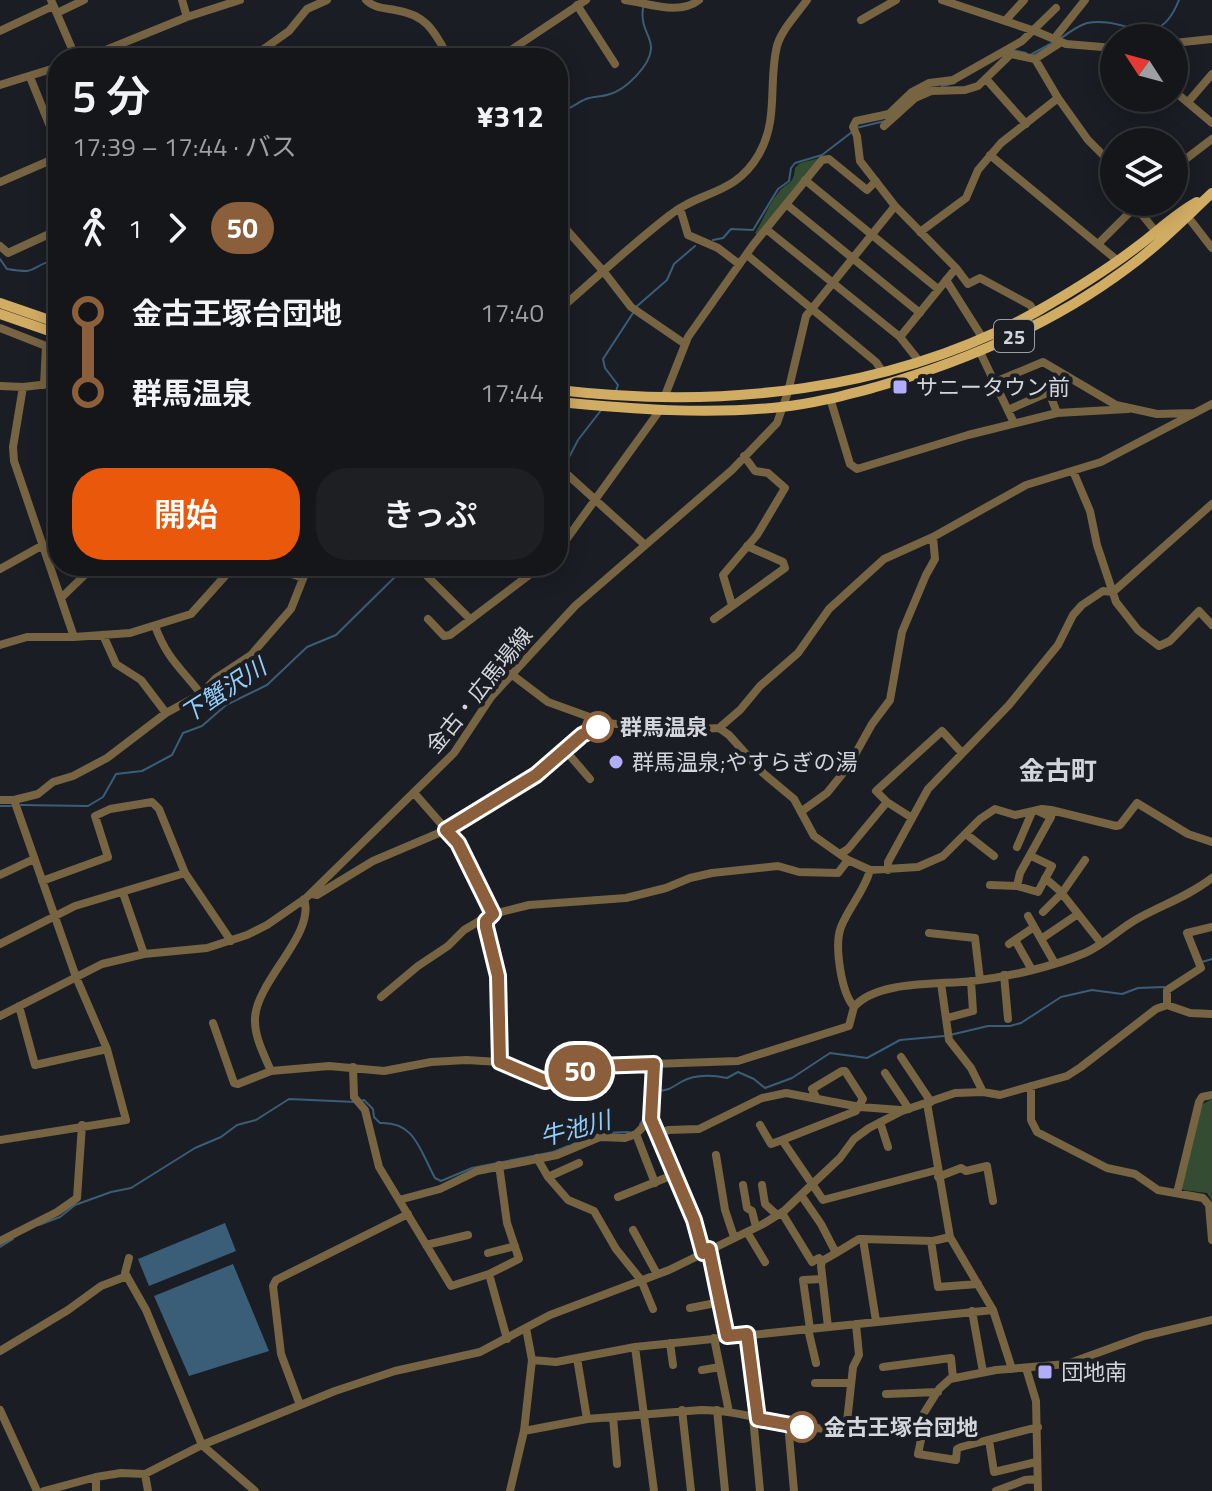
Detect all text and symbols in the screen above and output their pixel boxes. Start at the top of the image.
north arrow [1100,24,1188,112]
map controls [1100,24,1188,216]
text: 5 分 [72,62,150,129]
text: ¥312 [477,93,544,139]
text: 17:39 – 17:44 · バス [72,127,297,166]
button: layers [1100,128,1188,216]
icon: walk [72,206,116,250]
icon: forward [155,206,199,250]
text: 50 [227,206,258,249]
text: 1 [128,209,143,248]
text: 金古王塚台団地 [132,290,342,336]
text: 17:40 [480,293,544,332]
road number: 25 [994,320,1034,352]
text: 群馬温泉 [132,370,252,416]
place label: サニータウン前 [916,370,1070,404]
text: 17:44 [480,373,544,412]
marker: サニータウン前 [891,378,909,396]
button: 開始 [72,468,300,560]
button: きっぷ [316,468,544,560]
street label: 金古・広馬場線 [417,619,541,761]
water label: 下蟹沢川 [173,647,276,731]
place label: 群馬温泉 [620,710,708,744]
marker: 群馬温泉 [583,712,613,742]
place label: 群馬温泉;やすらぎの湯 [632,745,857,779]
district label: 金古町 [1019,751,1097,790]
marker: 群馬温泉;やすらぎの湯 [607,753,625,771]
line badge: 50 [544,1045,616,1097]
text: 50 [564,1049,596,1092]
water label: 牛池川 [536,1101,617,1155]
place label: 団地南 [1061,1355,1127,1389]
marker: 団地南 [1036,1363,1054,1381]
place label: 金古王塚台団地 [824,1410,978,1444]
marker: 金古王塚台団地 [787,1412,817,1442]

